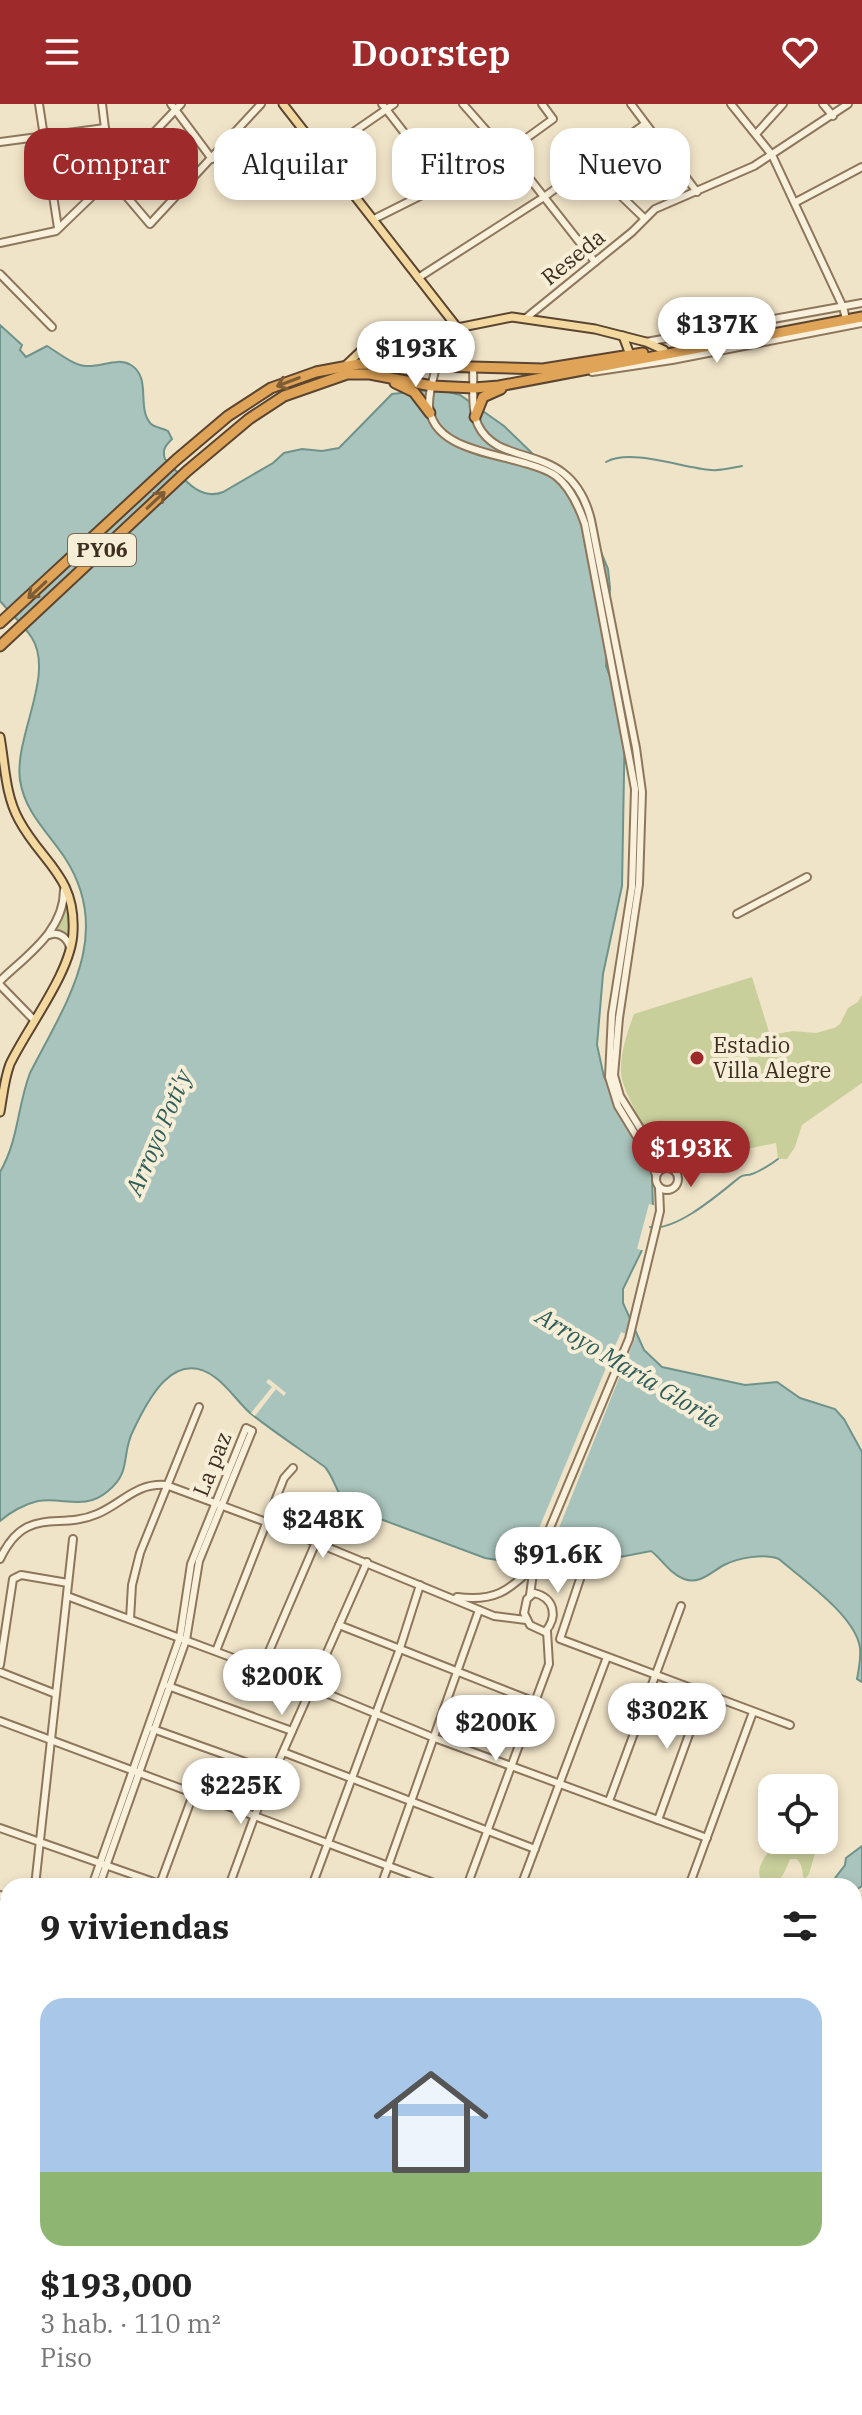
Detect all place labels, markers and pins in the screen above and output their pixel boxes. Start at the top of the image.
pin: $137K [661,297,773,365]
pin: $193K [360,321,472,389]
place label: Estadio Villa Alegre [713,1030,831,1084]
marker: Estadio Villa Alegre [688,1049,706,1067]
pin: $193K [635,1121,747,1189]
pin: $248K [267,1492,379,1560]
pin: $91.6K [493,1527,623,1595]
pin: $200K [226,1649,338,1717]
pin: $302K [611,1683,723,1751]
pin: $200K [440,1695,552,1763]
pin: $225K [185,1758,297,1826]

